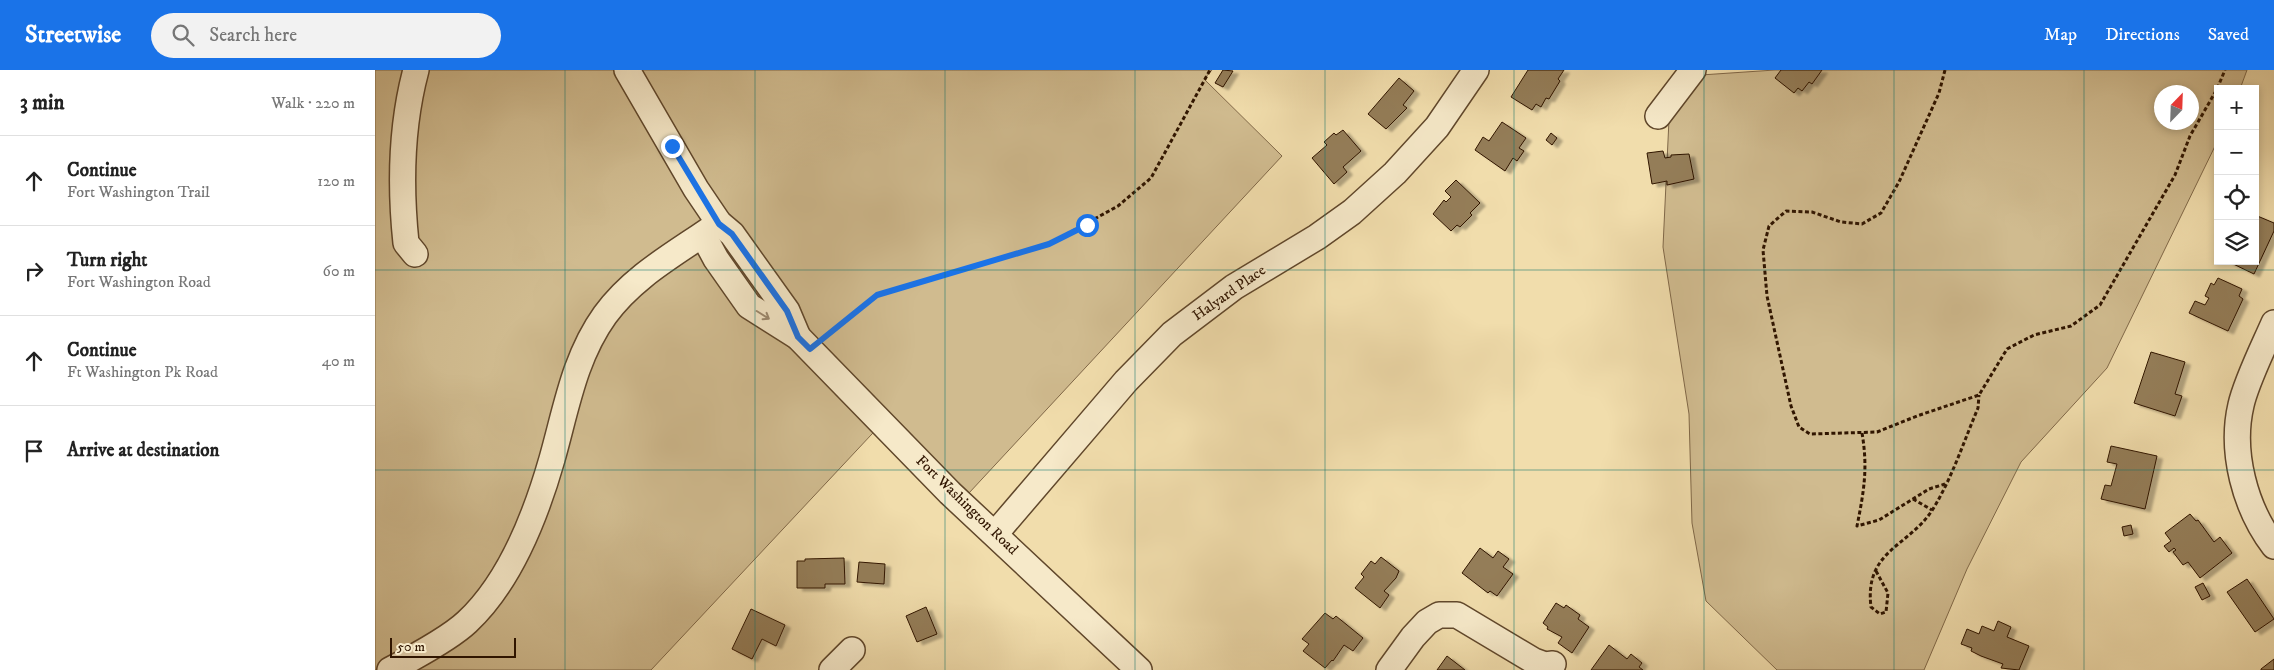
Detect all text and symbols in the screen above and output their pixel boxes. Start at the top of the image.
search box [151,13,501,58]
text: Streetwise [25,20,121,50]
icon: search [169,21,197,49]
text: Search here [209,24,297,47]
text: Map [2044,24,2077,46]
text: Directions [2105,24,2180,46]
text: Saved [2208,24,2249,46]
north arrow [2154,85,2199,130]
map controls [2214,85,2259,265]
button: + [2214,85,2259,130]
text: 3 min [20,90,65,116]
text: Walk · 220 m [271,93,355,113]
button: − [2214,130,2259,175]
route end [661,135,684,158]
text: Continue [67,159,137,182]
icon: ahead [20,167,48,195]
text: 120 m [317,171,355,191]
button: locate [2214,175,2259,220]
text: Fort Washington Trail [67,182,210,202]
route start [1076,214,1099,237]
button: layers [2214,220,2259,265]
text: Turn right [67,249,147,272]
icon: right [20,257,48,285]
text: 60 m [323,261,355,281]
street label: Halyard Place [1189,261,1269,325]
text: Fort Washington Road [67,272,211,292]
one-way arrow [756,309,770,320]
text: Continue [67,339,137,362]
icon: ahead [20,347,48,375]
text: 40 m [322,351,355,371]
text: Ft Washington Pk Road [67,362,218,382]
icon: arrive [20,437,48,465]
text: Arrive at destination [67,439,219,462]
street label: Fort Washington Road [912,451,1022,559]
scale bar [390,635,516,658]
text: 50 m [397,638,425,656]

